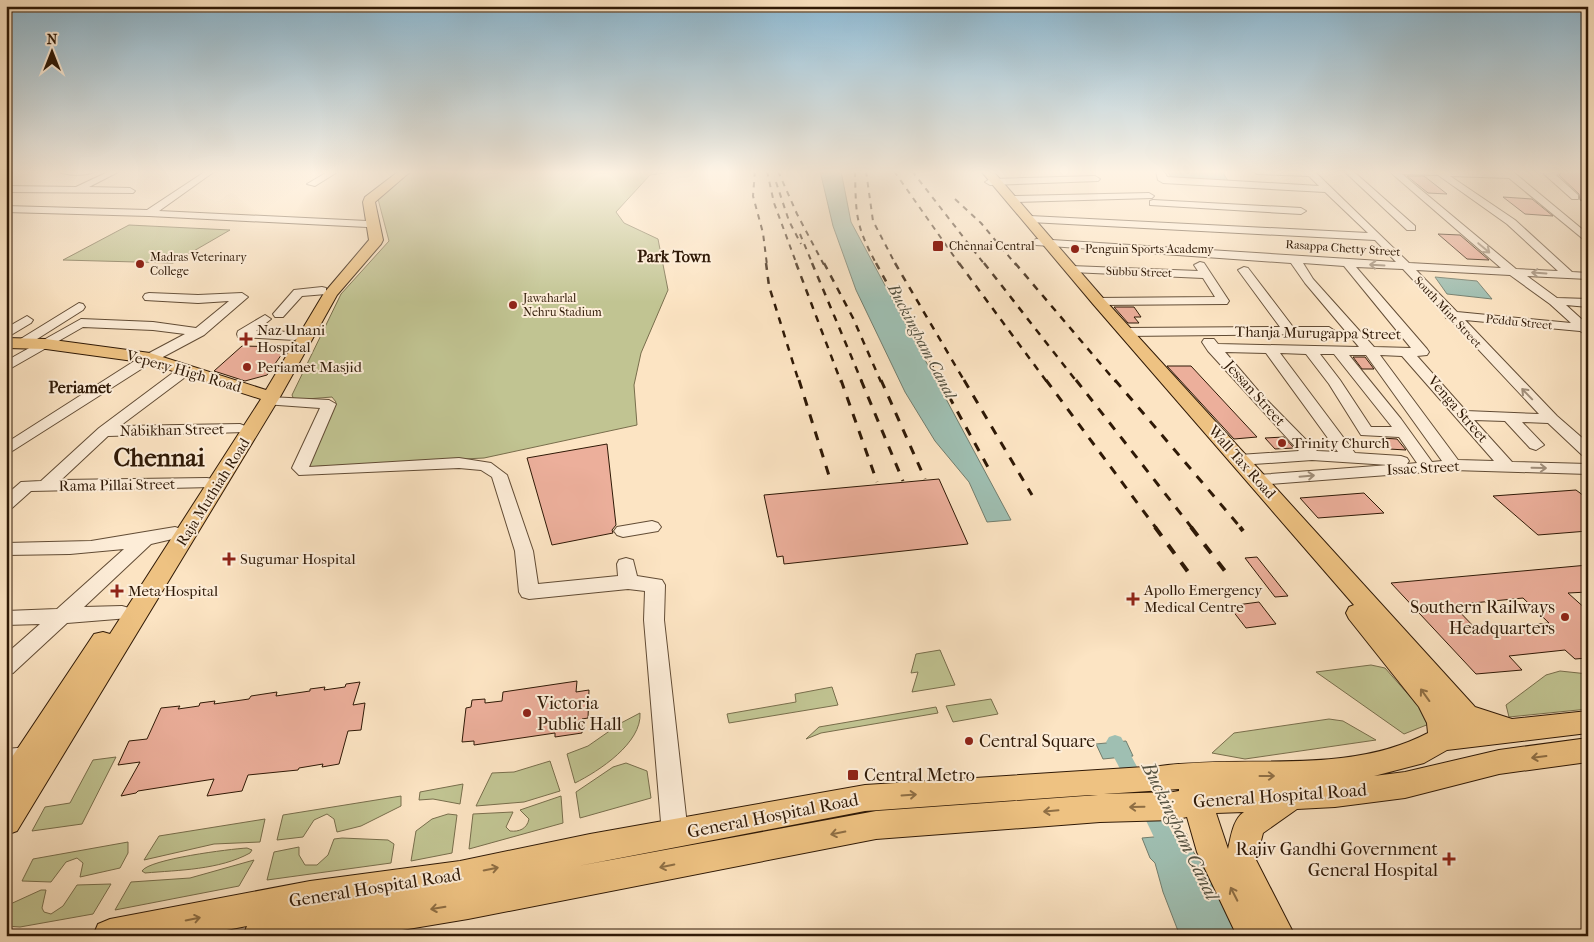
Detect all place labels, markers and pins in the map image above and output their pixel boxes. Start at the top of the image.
marker: Chennai Central [931,239,945,253]
place label: Chennai Central [949,239,1035,253]
place label: Penguin Sports Academy [1085,242,1214,256]
marker: Penguin Sports Academy [1069,243,1081,255]
place label: Madras Veterinary College [150,250,247,278]
marker: Madras Veterinary College [134,258,146,270]
place label: Jawaharlal Nehru Stadium [522,291,602,319]
marker: Jawaharlal Nehru Stadium [507,299,519,311]
place label: Naz Unani Hospital [257,321,326,356]
marker: Naz Unani Hospital [239,332,253,346]
place label: Periamet Masjid [257,358,363,376]
marker: Periamet Masjid [241,361,253,373]
place label: Trinity Church [1292,434,1390,452]
marker: Trinity Church [1276,437,1288,449]
place label: Sugumar Hospital [240,550,356,568]
marker: Sugumar Hospital [222,552,236,566]
place label: Apollo Emergency Medical Centre [1143,581,1263,616]
place label: Meta Hospital [128,582,218,600]
marker: Meta Hospital [110,584,124,598]
marker: Apollo Emergency Medical Centre [1126,592,1140,606]
place label: Southern Railways Headquarters [1410,597,1555,639]
marker: Southern Railways Headquarters [1559,611,1571,623]
place label: Victoria Public Hall [536,693,622,735]
marker: Victoria Public Hall [521,707,533,719]
place label: Central Square [979,731,1095,752]
marker: Central Square [963,735,975,747]
place label: Central Metro [864,765,975,786]
marker: Central Metro [846,768,860,782]
place label: Rajiv Gandhi Government General Hospital [1236,839,1439,881]
marker: Rajiv Gandhi Government General Hospital [1442,852,1456,866]

